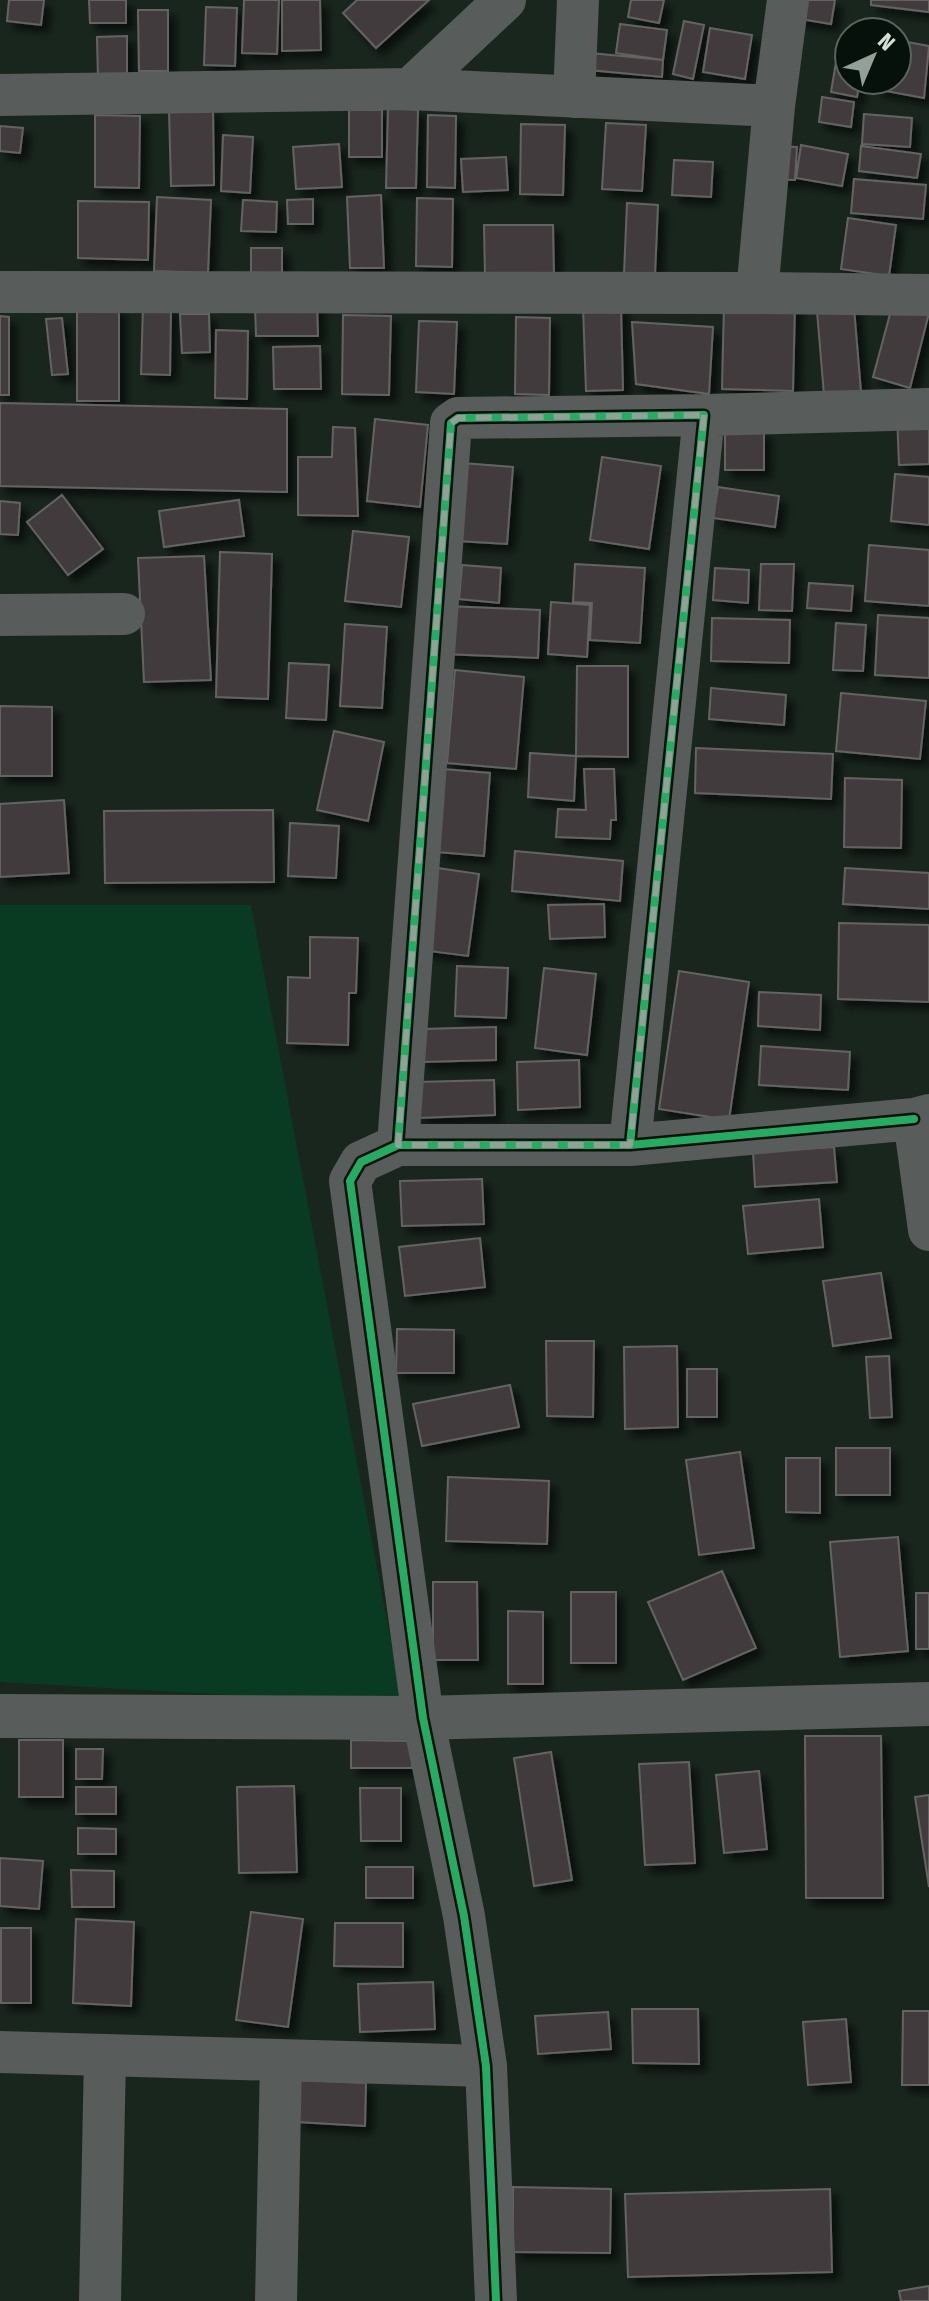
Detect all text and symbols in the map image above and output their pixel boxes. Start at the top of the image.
north arrow [833,16,913,96]
text: N [872,28,901,56]

